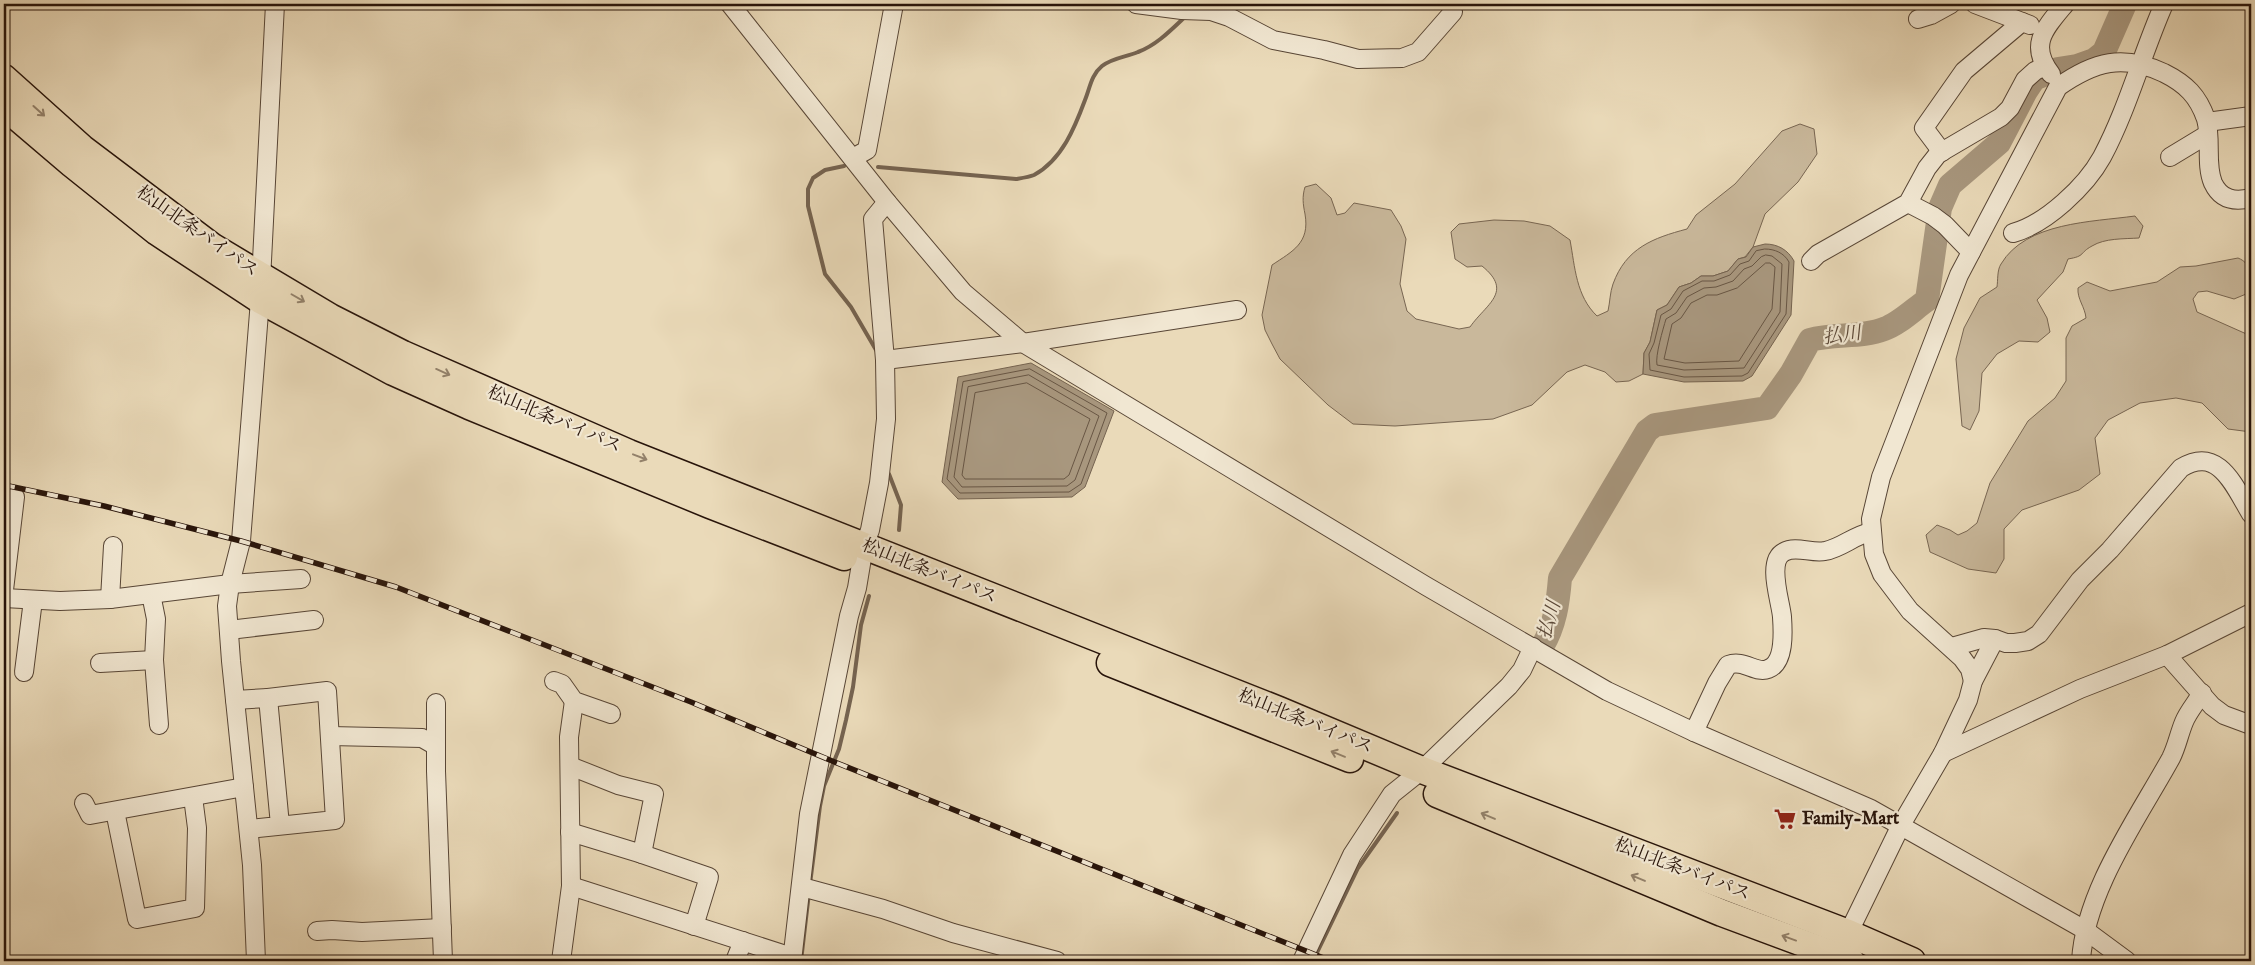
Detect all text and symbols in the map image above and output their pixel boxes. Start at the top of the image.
one-way arrow [33,105,46,117]
street label: 松山北条バイパス [132,181,262,283]
one-way arrow [291,294,305,304]
water label: 払川 [1822,321,1864,351]
one-way arrow [435,367,450,377]
street label: 松山北条バイパス [483,381,625,459]
one-way arrow [632,453,648,462]
street label: 松山北条バイパス [858,534,1000,610]
water label: 払川 [1533,597,1567,642]
street label: 松山北条バイパス [1234,684,1376,760]
one-way arrow [1331,749,1346,758]
supermarket icon: Family-Mart [1772,806,1798,832]
place label: Family-Mart [1802,808,1900,831]
one-way arrow [1481,810,1496,820]
street label: 松山北条バイパス [1611,834,1753,906]
one-way arrow [1631,873,1646,883]
one-way arrow [1782,933,1798,942]

